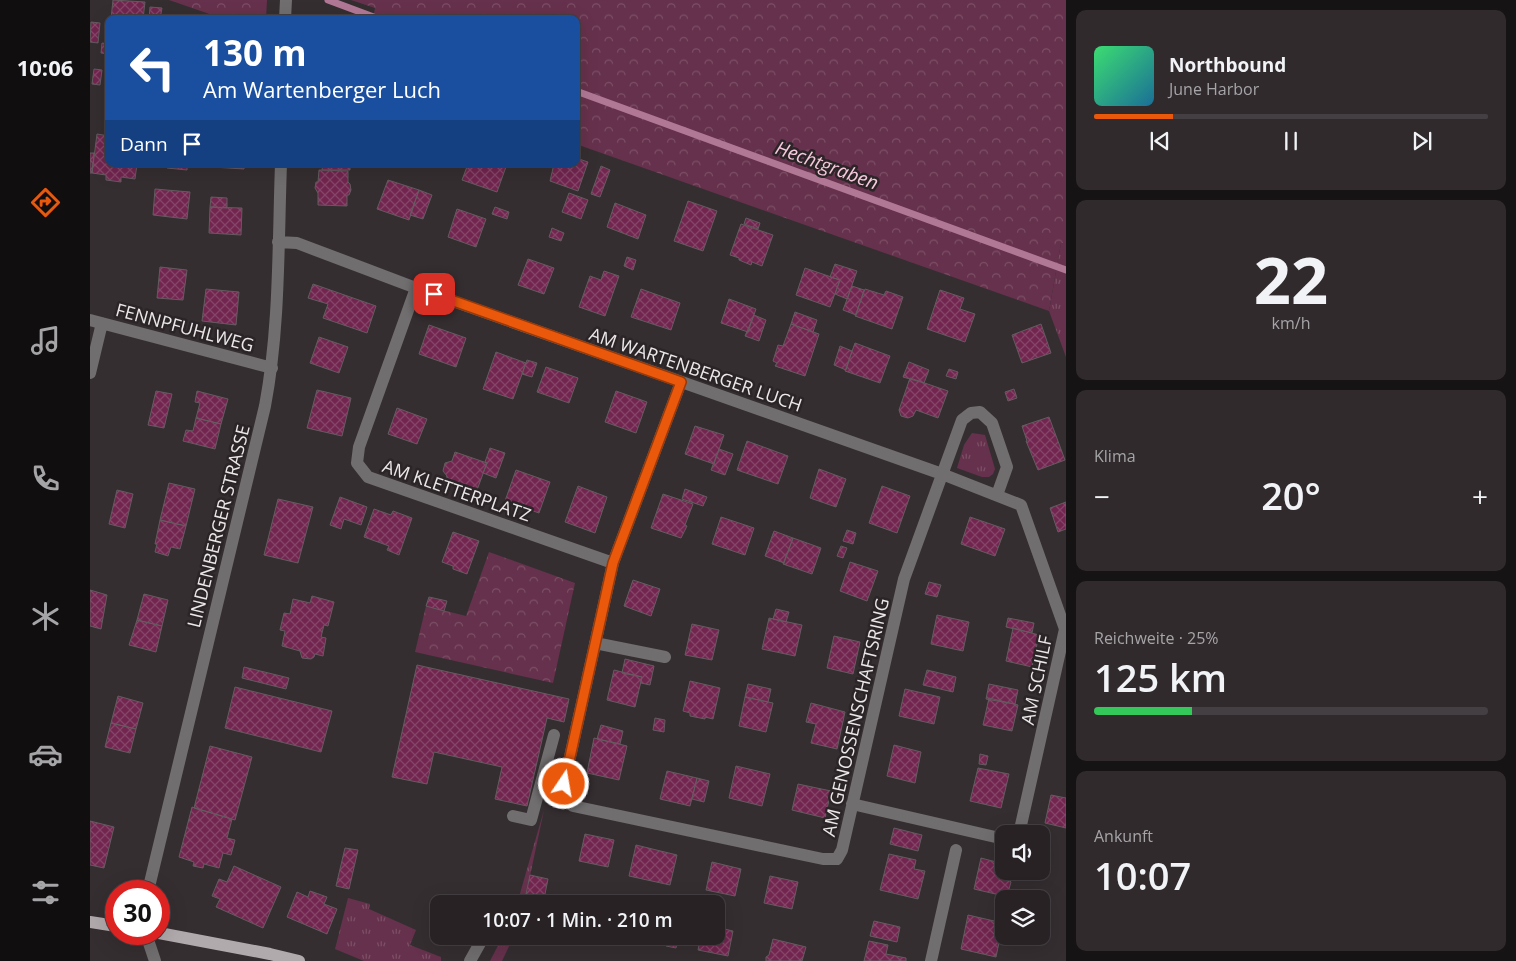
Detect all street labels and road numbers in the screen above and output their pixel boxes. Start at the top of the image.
street label: FENNPFUHLWEG [113,297,257,357]
street label: AM WARTENBERGER LUCH [586,321,806,417]
street label: LINDENBERGER STRASSE [181,422,255,630]
street label: AM KLETTERPLATZ [380,453,534,527]
street label: AM GENOSSENSCHAFTSRING [816,595,894,839]
street label: AM SCHILF [1015,633,1057,727]

